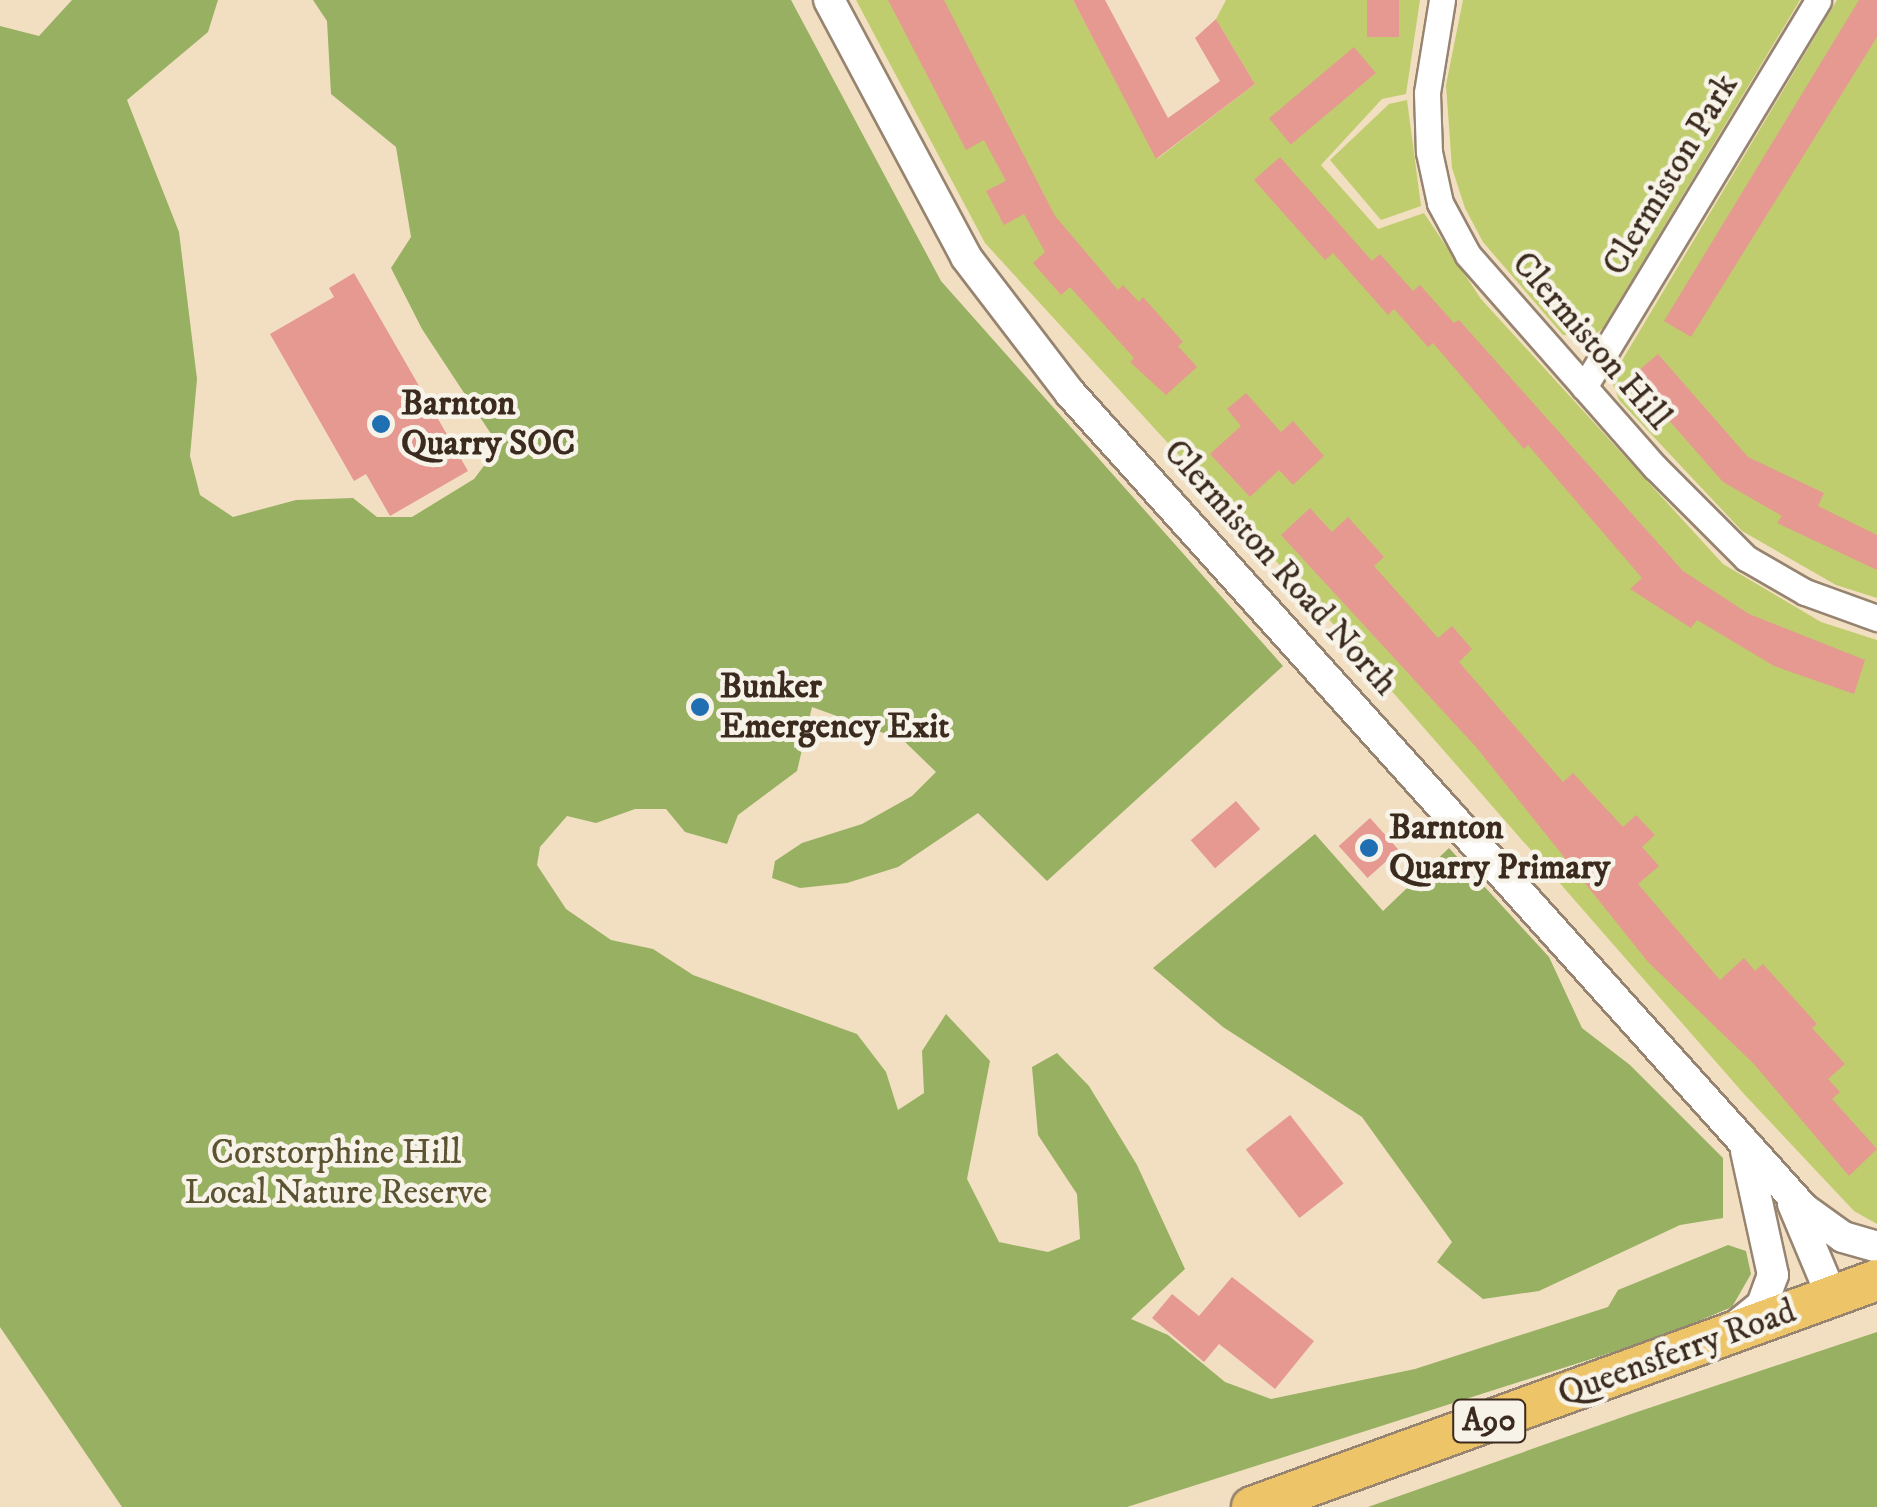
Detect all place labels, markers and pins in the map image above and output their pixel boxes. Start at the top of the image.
place label: Barnton Quarry SOC [401,383,575,465]
marker: Barnton Quarry SOC [370,413,392,435]
place label: Bunker Emergency Exit [720,666,949,748]
marker: Bunker Emergency Exit [689,696,711,718]
place label: Barnton Quarry Primary [1389,807,1610,889]
marker: Barnton Quarry Primary [1358,837,1380,859]

